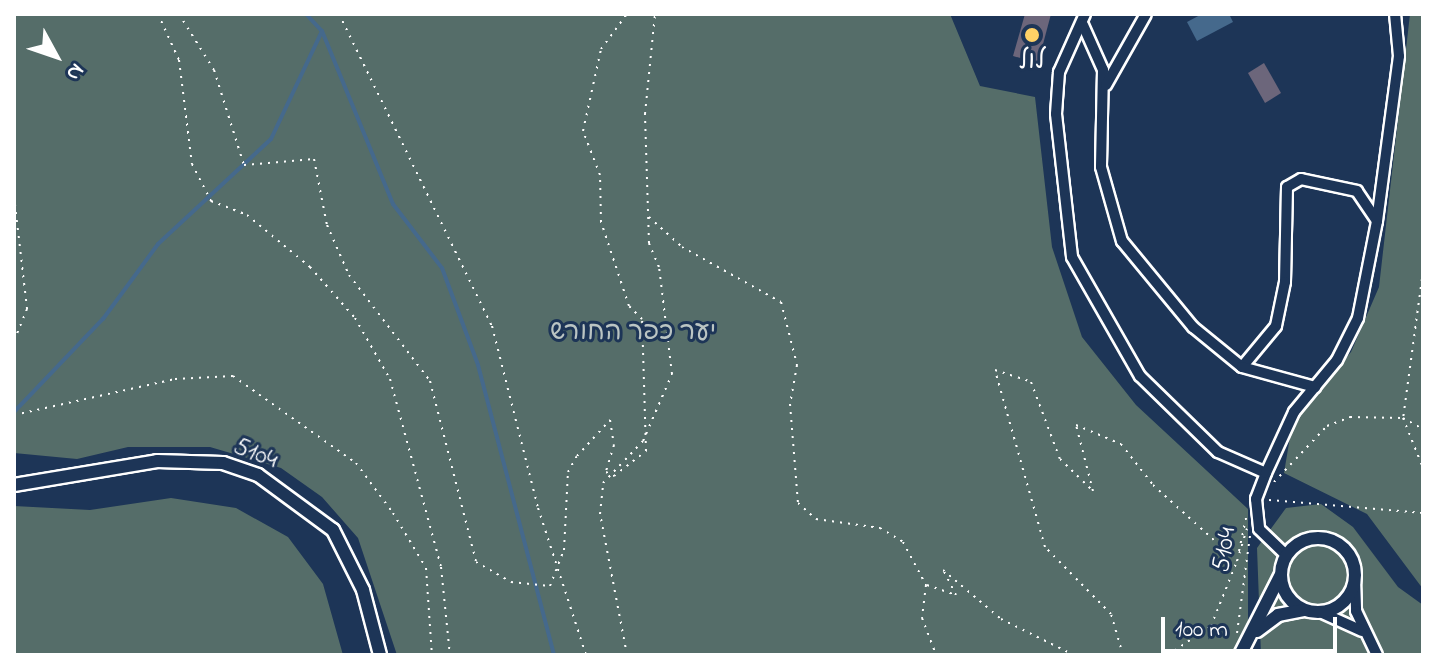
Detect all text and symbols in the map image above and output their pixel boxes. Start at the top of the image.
north arrow [16,16,96,96]
marker: לול [1023,26,1041,44]
place label: לול [1019,47,1045,79]
text: N [57,55,91,87]
park label: יער כפר החורש [550,318,716,350]
street label: 5104 [228,432,282,478]
street label: 5104 [1207,525,1245,575]
scale bar [1165,601,1341,651]
text: 100 m [1175,613,1228,648]

